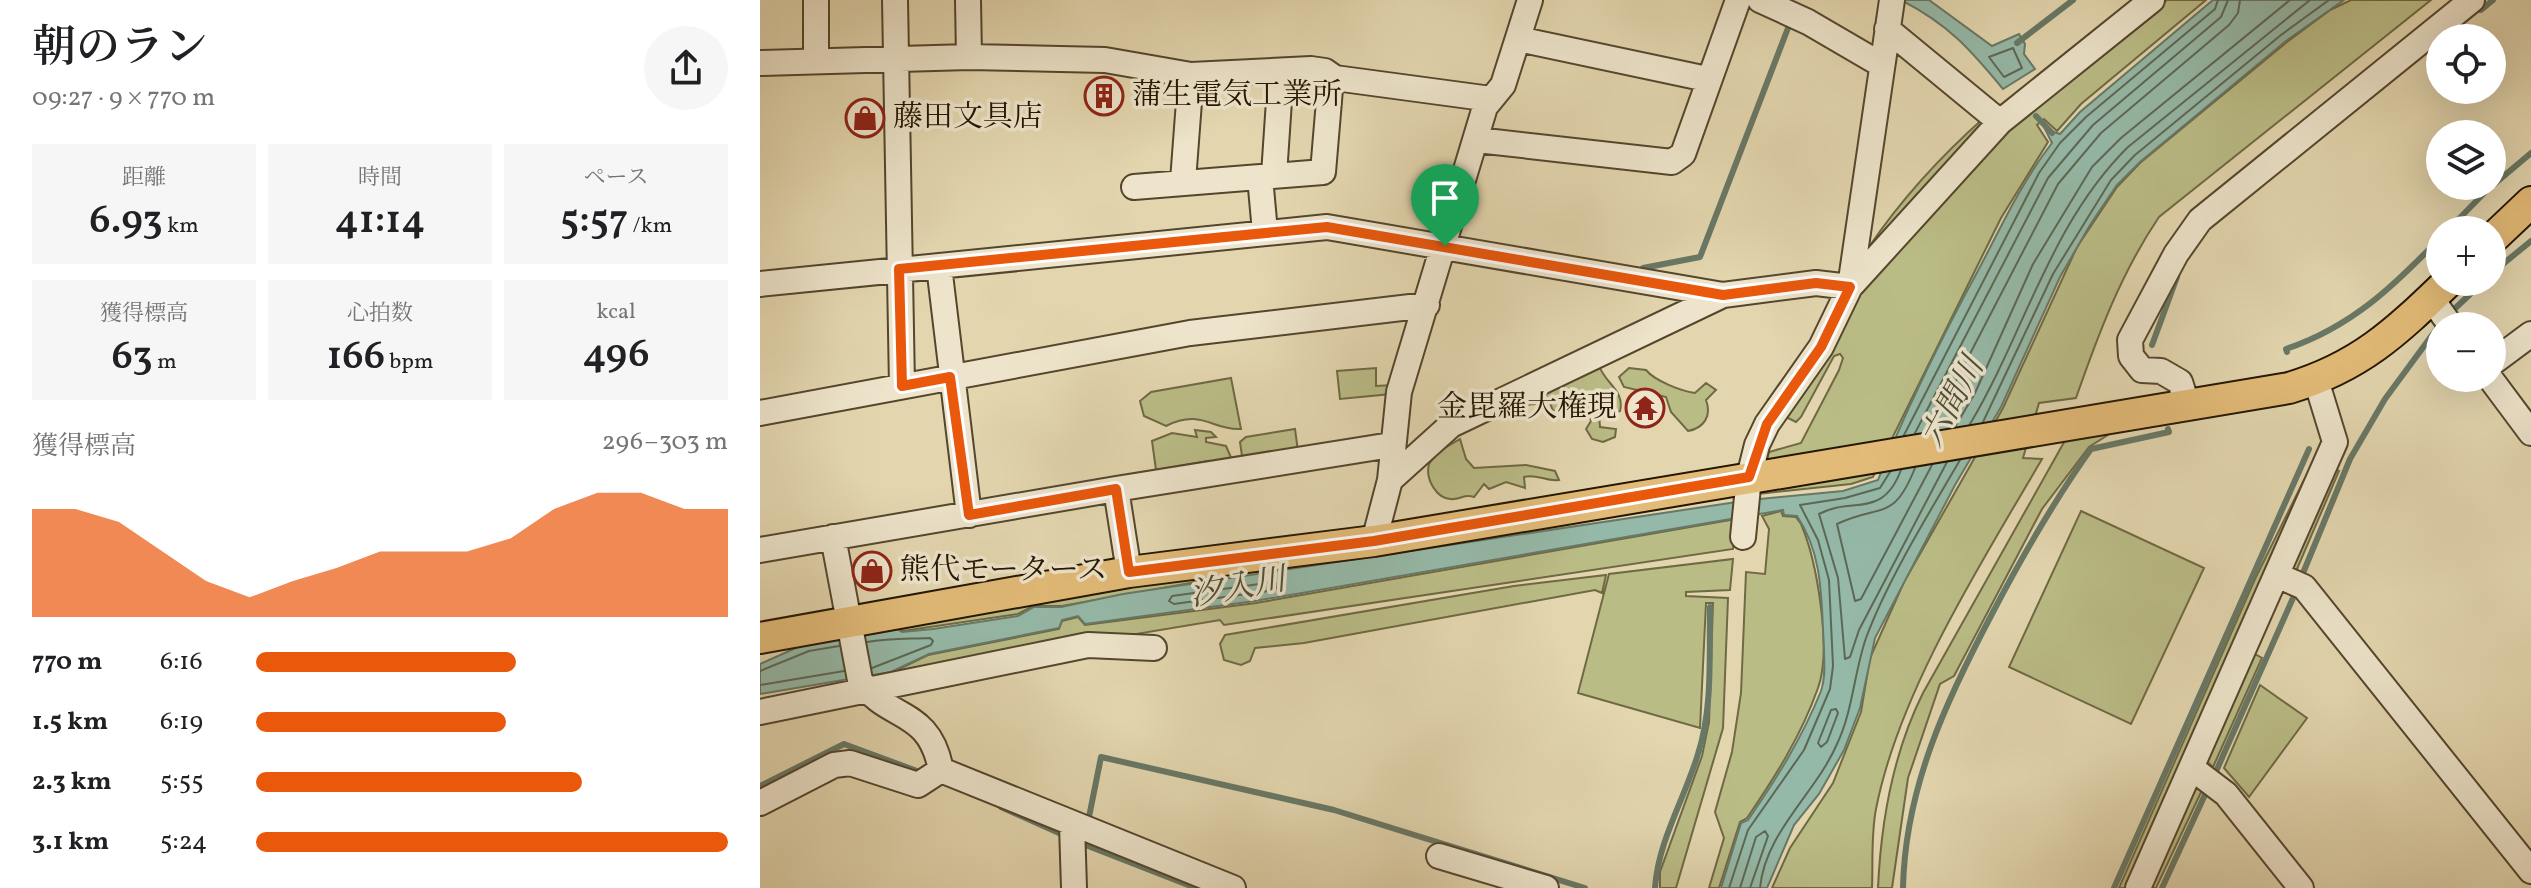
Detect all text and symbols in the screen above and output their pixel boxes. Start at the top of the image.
text: 朝のラン [32,19,208,80]
map controls [2426,24,2506,392]
button: locate [2426,24,2506,104]
button: share [644,26,728,110]
building icon: 蒲生電気工業所 [1083,75,1125,117]
place label: 蒲生電気工業所 [1132,75,1342,117]
text: 09:27 · 9 × 770 m [32,80,215,116]
shop icon: 藤田文具店 [844,97,886,139]
place label: 藤田文具店 [893,97,1043,139]
button: layers [2426,120,2506,200]
text: 距離 [122,163,166,194]
text: 時間 [358,163,402,194]
text: ペース [584,163,648,194]
pin [1411,164,1479,246]
icon: arrive [1423,176,1467,220]
text: 6.93 [89,194,163,250]
text: 41:14 [335,194,425,250]
text: 5:57 [560,194,628,250]
text: km [163,211,199,242]
text: /km [628,211,672,242]
button: + [2426,216,2506,296]
text: kcal [596,297,636,328]
text: 獲得標高 [100,299,188,330]
text: 心拍数 [347,299,413,330]
button: − [2426,312,2506,392]
text: 496 [582,328,650,384]
text: 63 [111,330,153,386]
text: 166 [327,330,385,386]
text: m [153,347,177,378]
text: bpm [385,347,433,378]
water label: 六間川 [1912,348,1997,456]
place label: 金毘羅大権現 [1437,387,1617,429]
temple icon: 金毘羅大権現 [1624,387,1666,429]
text: 296–303 m [602,424,728,460]
text: 獲得標高 [32,429,136,465]
shop icon: 熊代モータース [851,550,893,592]
place label: 熊代モータース [900,550,1107,592]
water label: 汐入川 [1187,558,1292,619]
text: 770 m [32,644,102,680]
text: 6:16 [160,644,203,680]
text: 1.5 km [32,704,108,740]
text: 6:19 [160,704,203,740]
text: 2.3 km [32,764,112,800]
text: 5:55 [160,764,204,800]
text: 3.1 km [32,824,109,860]
text: 5:24 [160,824,207,860]

